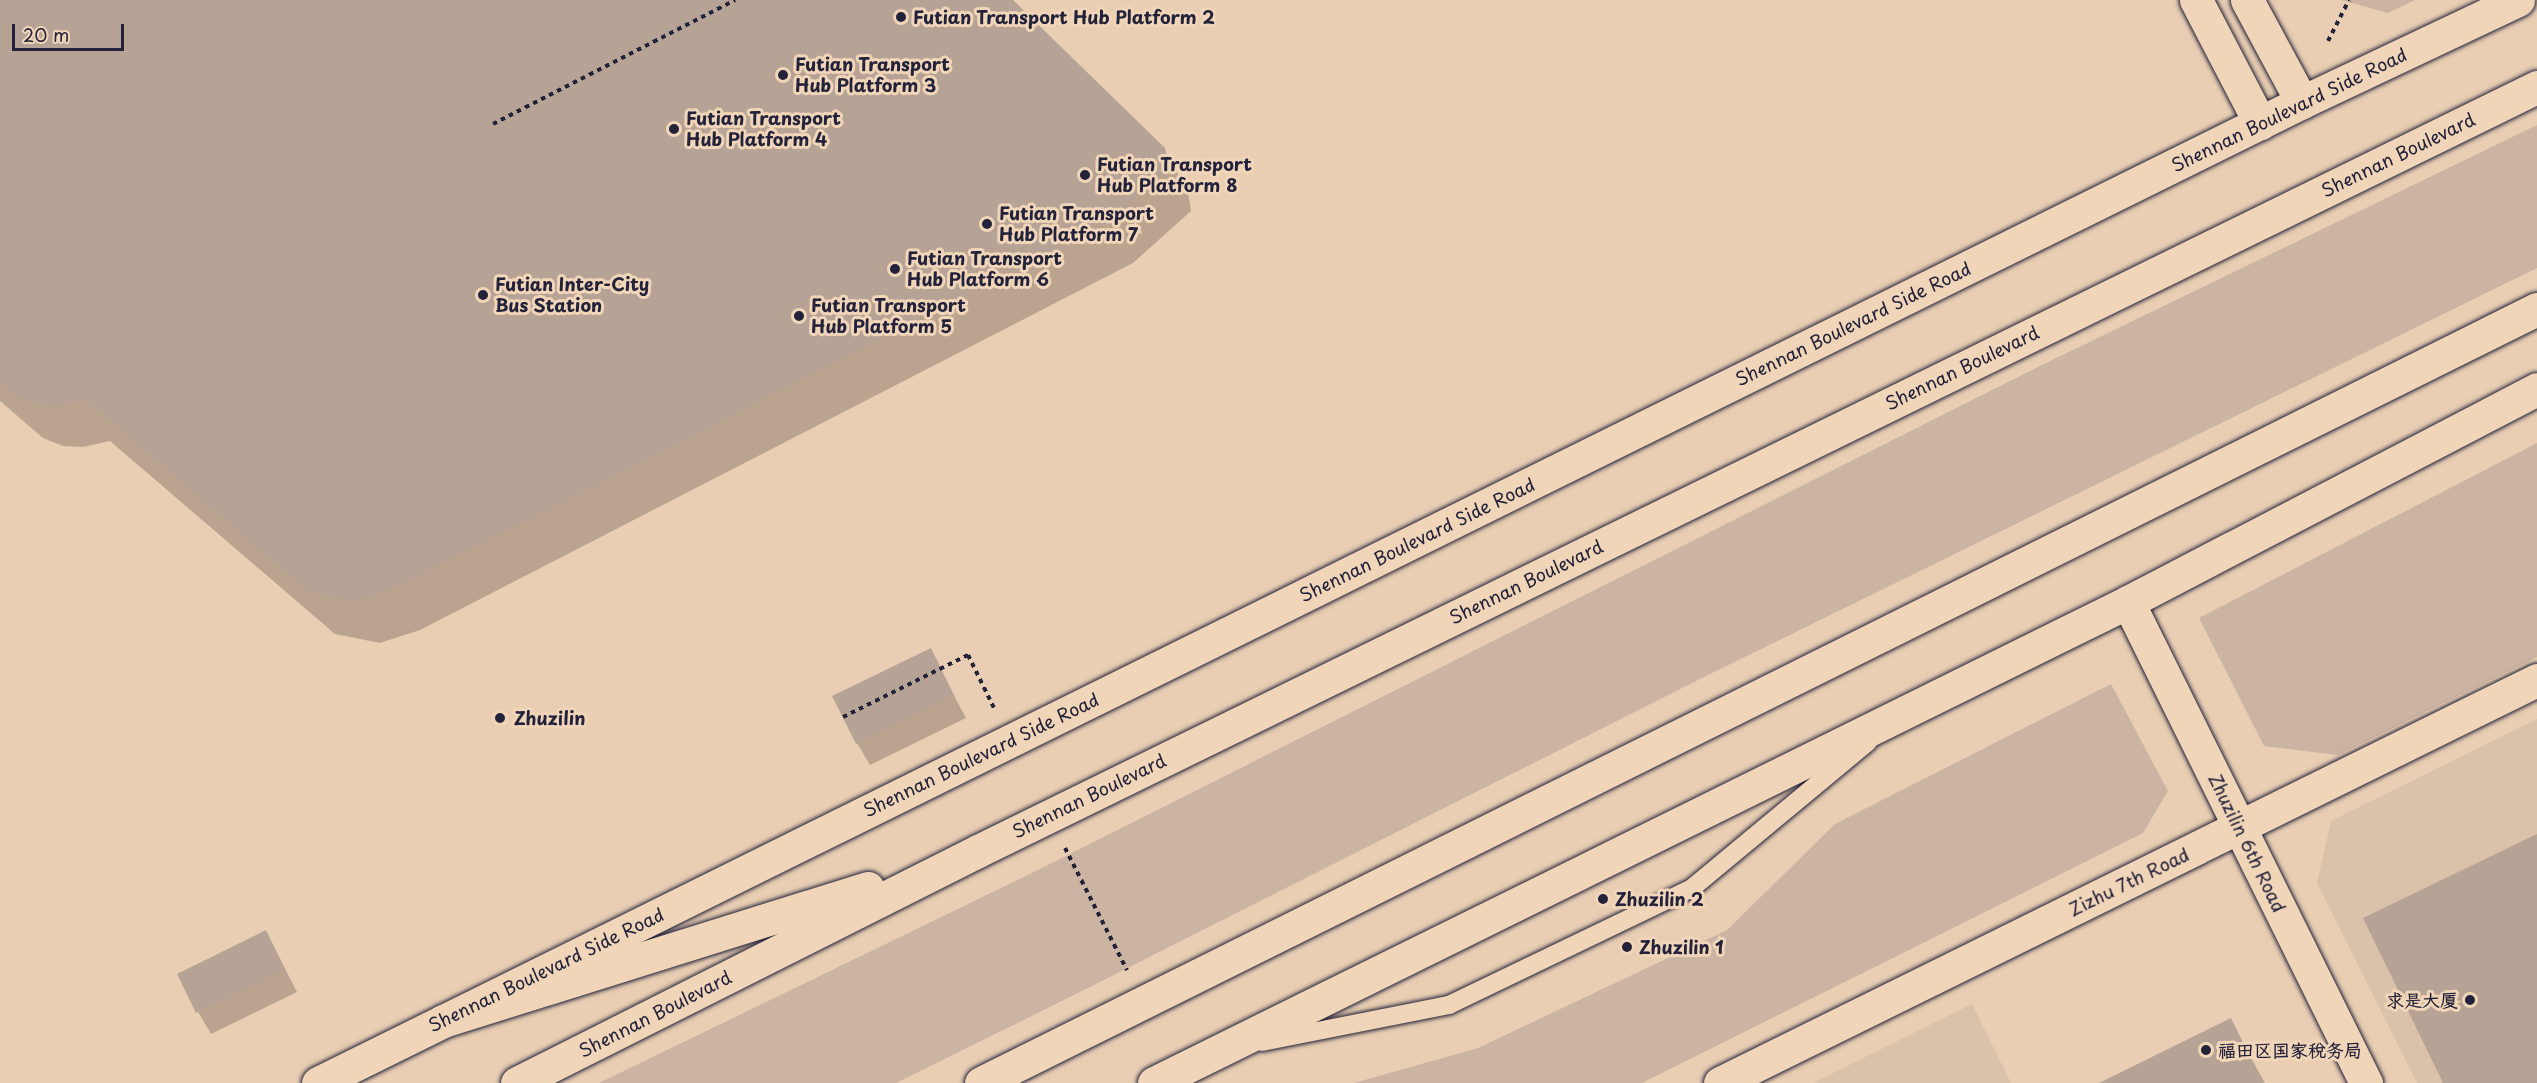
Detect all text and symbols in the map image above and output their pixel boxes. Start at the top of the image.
place label: Futian Transport Hub Platform 2 [913,6,1217,28]
marker: Futian Transport Hub Platform 2 [894,10,908,24]
scale bar [15,12,128,50]
text: 20 m [23,21,69,48]
street label: Shennan Boulevard Side Road [2168,43,2410,177]
place label: Futian Transport Hub Platform 3 [795,54,951,97]
marker: Futian Transport Hub Platform 3 [776,68,790,82]
place label: Futian Transport Hub Platform 4 [686,108,842,150]
street label: Shennan Boulevard [2318,108,2478,202]
marker: Futian Transport Hub Platform 4 [667,122,681,136]
place label: Futian Transport Hub Platform 8 [1097,154,1253,196]
marker: Futian Transport Hub Platform 8 [1078,168,1092,182]
place label: Futian Transport Hub Platform 7 [999,203,1155,246]
marker: Futian Transport Hub Platform 7 [980,217,994,231]
place label: Futian Transport Hub Platform 6 [907,248,1063,290]
street label: Shennan Boulevard Side Road [1732,257,1974,391]
marker: Futian Transport Hub Platform 6 [888,262,902,276]
place label: Futian Inter-City Bus Station [495,274,650,316]
marker: Futian Inter-City Bus Station [476,288,490,302]
place label: Futian Transport Hub Platform 5 [811,295,967,338]
marker: Futian Transport Hub Platform 5 [792,309,806,323]
street label: Shennan Boulevard [1882,321,2042,415]
street label: Shennan Boulevard Side Road [1296,473,1538,607]
street label: Shennan Boulevard [1446,535,1606,629]
street label: Shennan Boulevard Side Road [860,688,1102,822]
place label: Zhuzilin [514,707,585,729]
marker: Zhuzilin [491,709,509,727]
street label: Shennan Boulevard [1009,749,1169,843]
street label: Zhuzilin 6th Road [2204,769,2290,917]
street label: Zizhu 7th Road [2066,844,2192,920]
place label: Zhuzilin 2 [1615,888,1705,910]
marker: Zhuzilin 2 [1596,892,1610,906]
street label: Shennan Boulevard Side Road [425,903,667,1037]
place label: Zhuzilin 1 [1639,936,1725,958]
marker: Zhuzilin 1 [1620,940,1634,954]
street label: Shennan Boulevard [575,966,735,1062]
place label: 求是大厦 [2386,989,2458,1011]
marker: 求是大厦 [2463,993,2477,1007]
place label: 福田区国家税务局 [2218,1039,2362,1061]
marker: 福田区国家税务局 [2199,1043,2213,1057]

